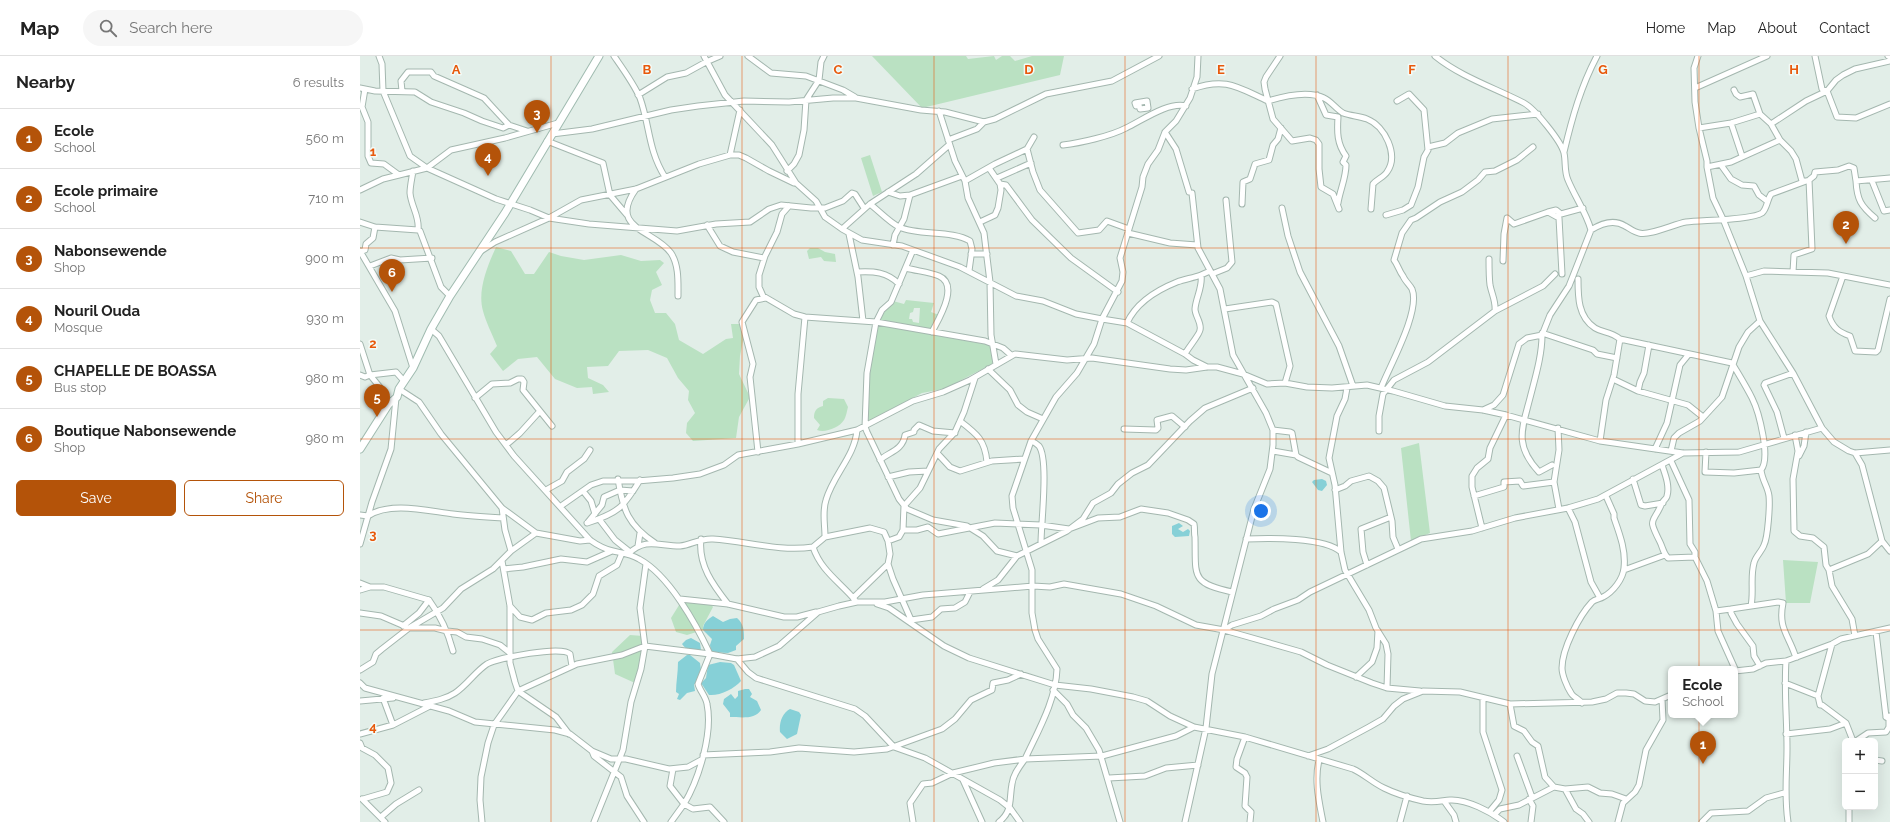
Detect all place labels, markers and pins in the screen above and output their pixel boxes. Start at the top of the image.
pin: 3 [524,100,550,133]
pin: 4 [475,143,501,176]
pin: 2 [1833,211,1859,244]
pin: 6 [379,259,405,292]
pin: 5 [364,384,390,417]
pin: 1 [1690,731,1716,764]

